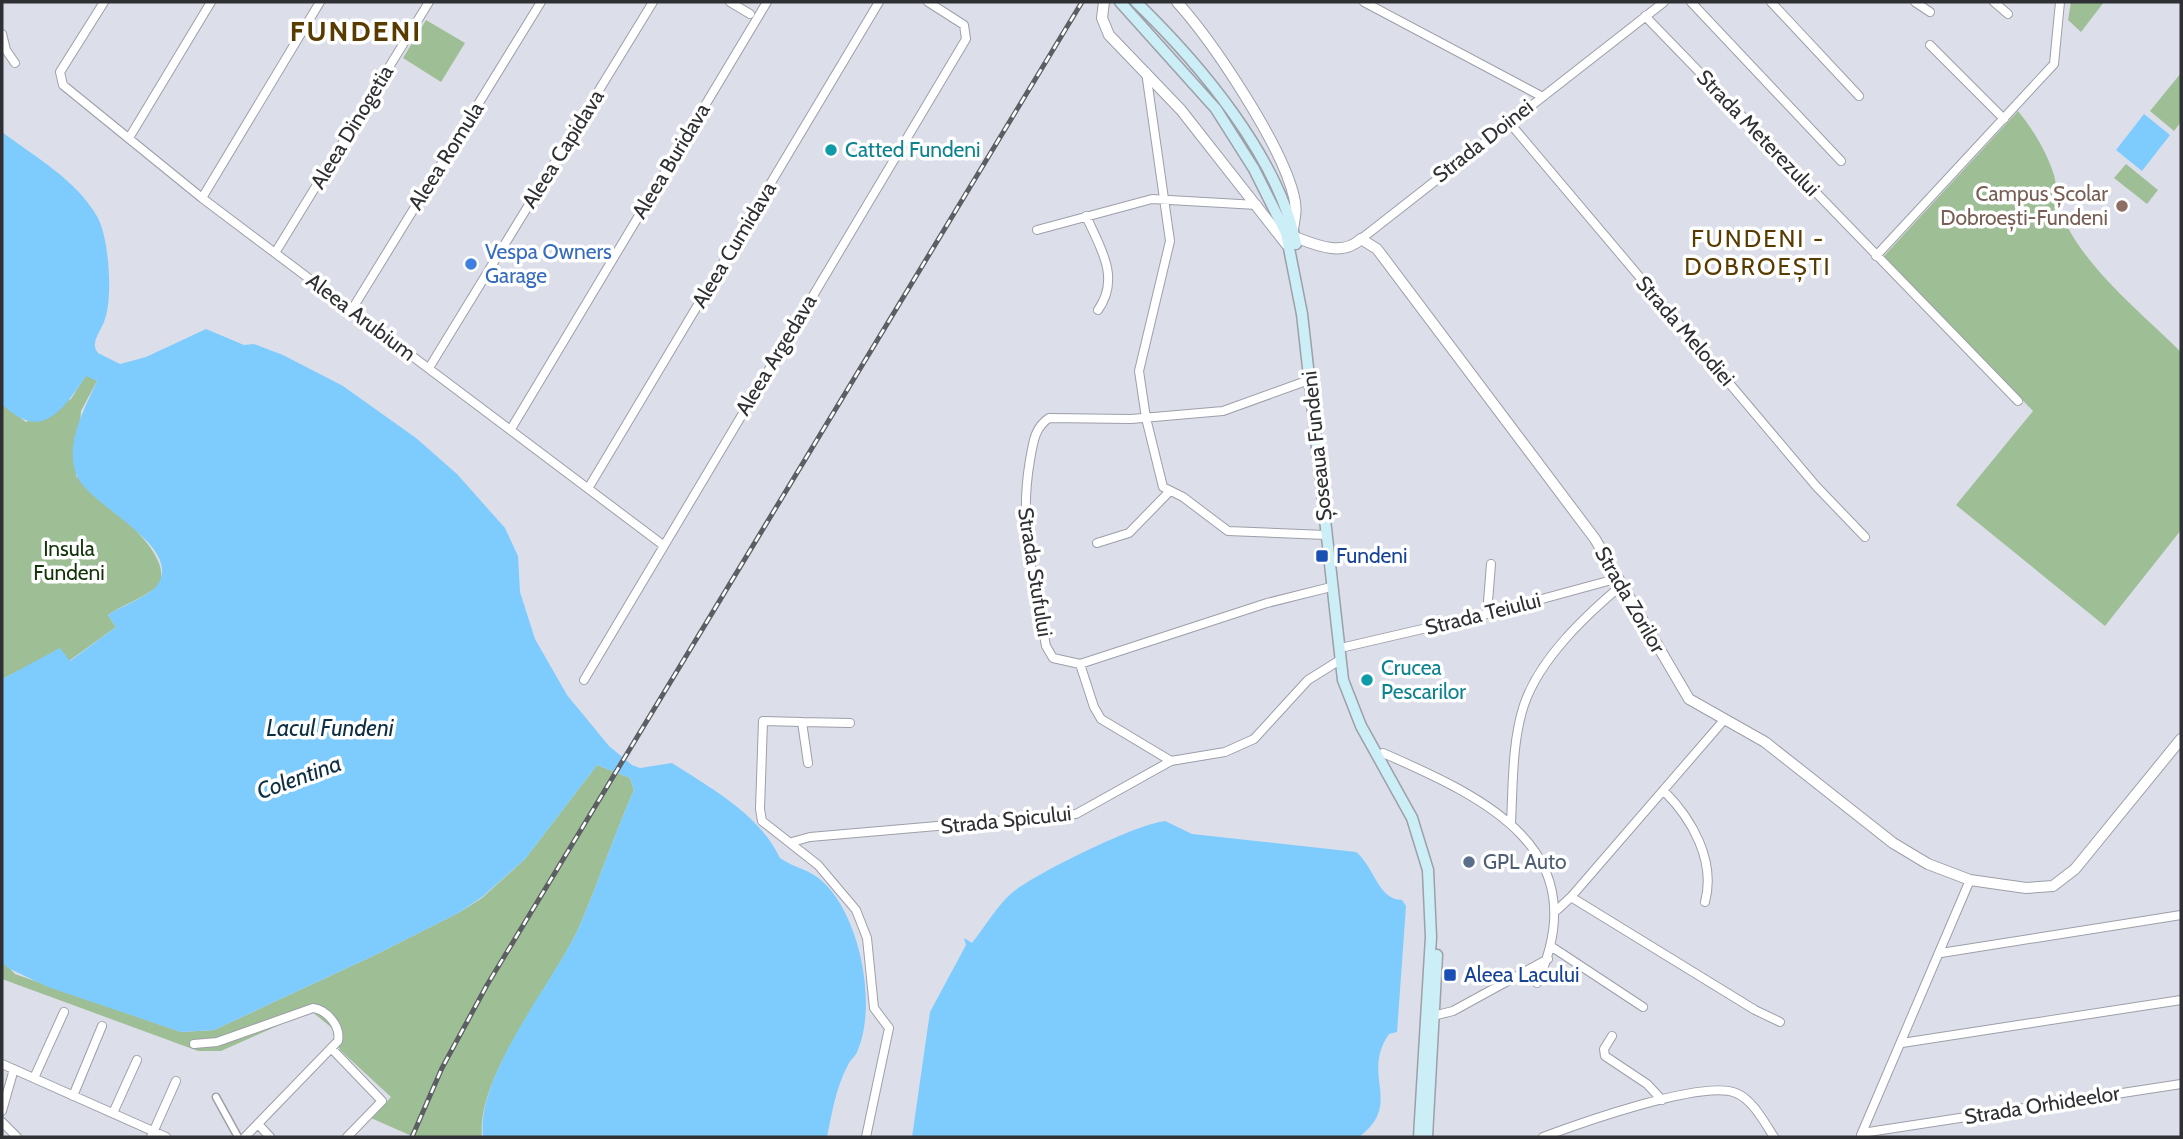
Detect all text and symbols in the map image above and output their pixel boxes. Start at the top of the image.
district label: FUNDENI [290,14,422,48]
street label: Aleea Dinogetia [305,60,398,193]
street label: Strada Meterezului [1692,64,1825,201]
street label: Aleea Capidava [516,85,609,213]
street label: Strada Doinei [1428,94,1538,187]
street label: Aleea Romula [403,97,489,214]
street label: Aleea Buridava [626,99,715,223]
place label: Catted Fundeni [845,137,981,162]
marker: Catted Fundeni [823,142,839,158]
street label: Aleea Cumidava [686,177,781,312]
place label: Campus Școlar Dobroești-Fundeni [1940,181,2108,232]
marker: Campus Școlar Dobroești-Fundeni [2114,198,2130,214]
district label: FUNDENI - DOBROEȘTI [1684,224,1832,282]
place label: Vespa Owners Garage [485,239,612,288]
marker: Vespa Owners Garage [463,256,479,272]
street label: Aleea Arubium [302,267,421,366]
street label: Strada Melodiei [1631,271,1740,391]
street label: Aleea Argedava [730,290,821,420]
street label: Șoseaua Fundeni [1296,370,1339,522]
street label: Strada Stufului [1013,506,1058,638]
park label: Insula Fundeni [33,536,105,585]
street label: Strada Zorilor [1590,542,1671,658]
place label: Fundeni [1336,543,1408,568]
marker: Fundeni [1314,548,1330,564]
street label: Strada Teiului [1423,587,1543,640]
place label: Crucea Pescarilor [1381,655,1466,704]
marker: Crucea Pescarilor [1359,672,1375,688]
water label: Lacul Fundeni [266,714,395,742]
water label: Colentina [253,749,345,805]
street label: Strada Spicului [939,800,1073,839]
place label: GPL Auto [1483,849,1567,874]
marker: GPL Auto [1461,854,1477,870]
place label: Aleea Lacului [1464,962,1580,987]
marker: Aleea Lacului [1442,967,1458,983]
street label: Strada Orhideelor [1963,1080,2122,1129]

